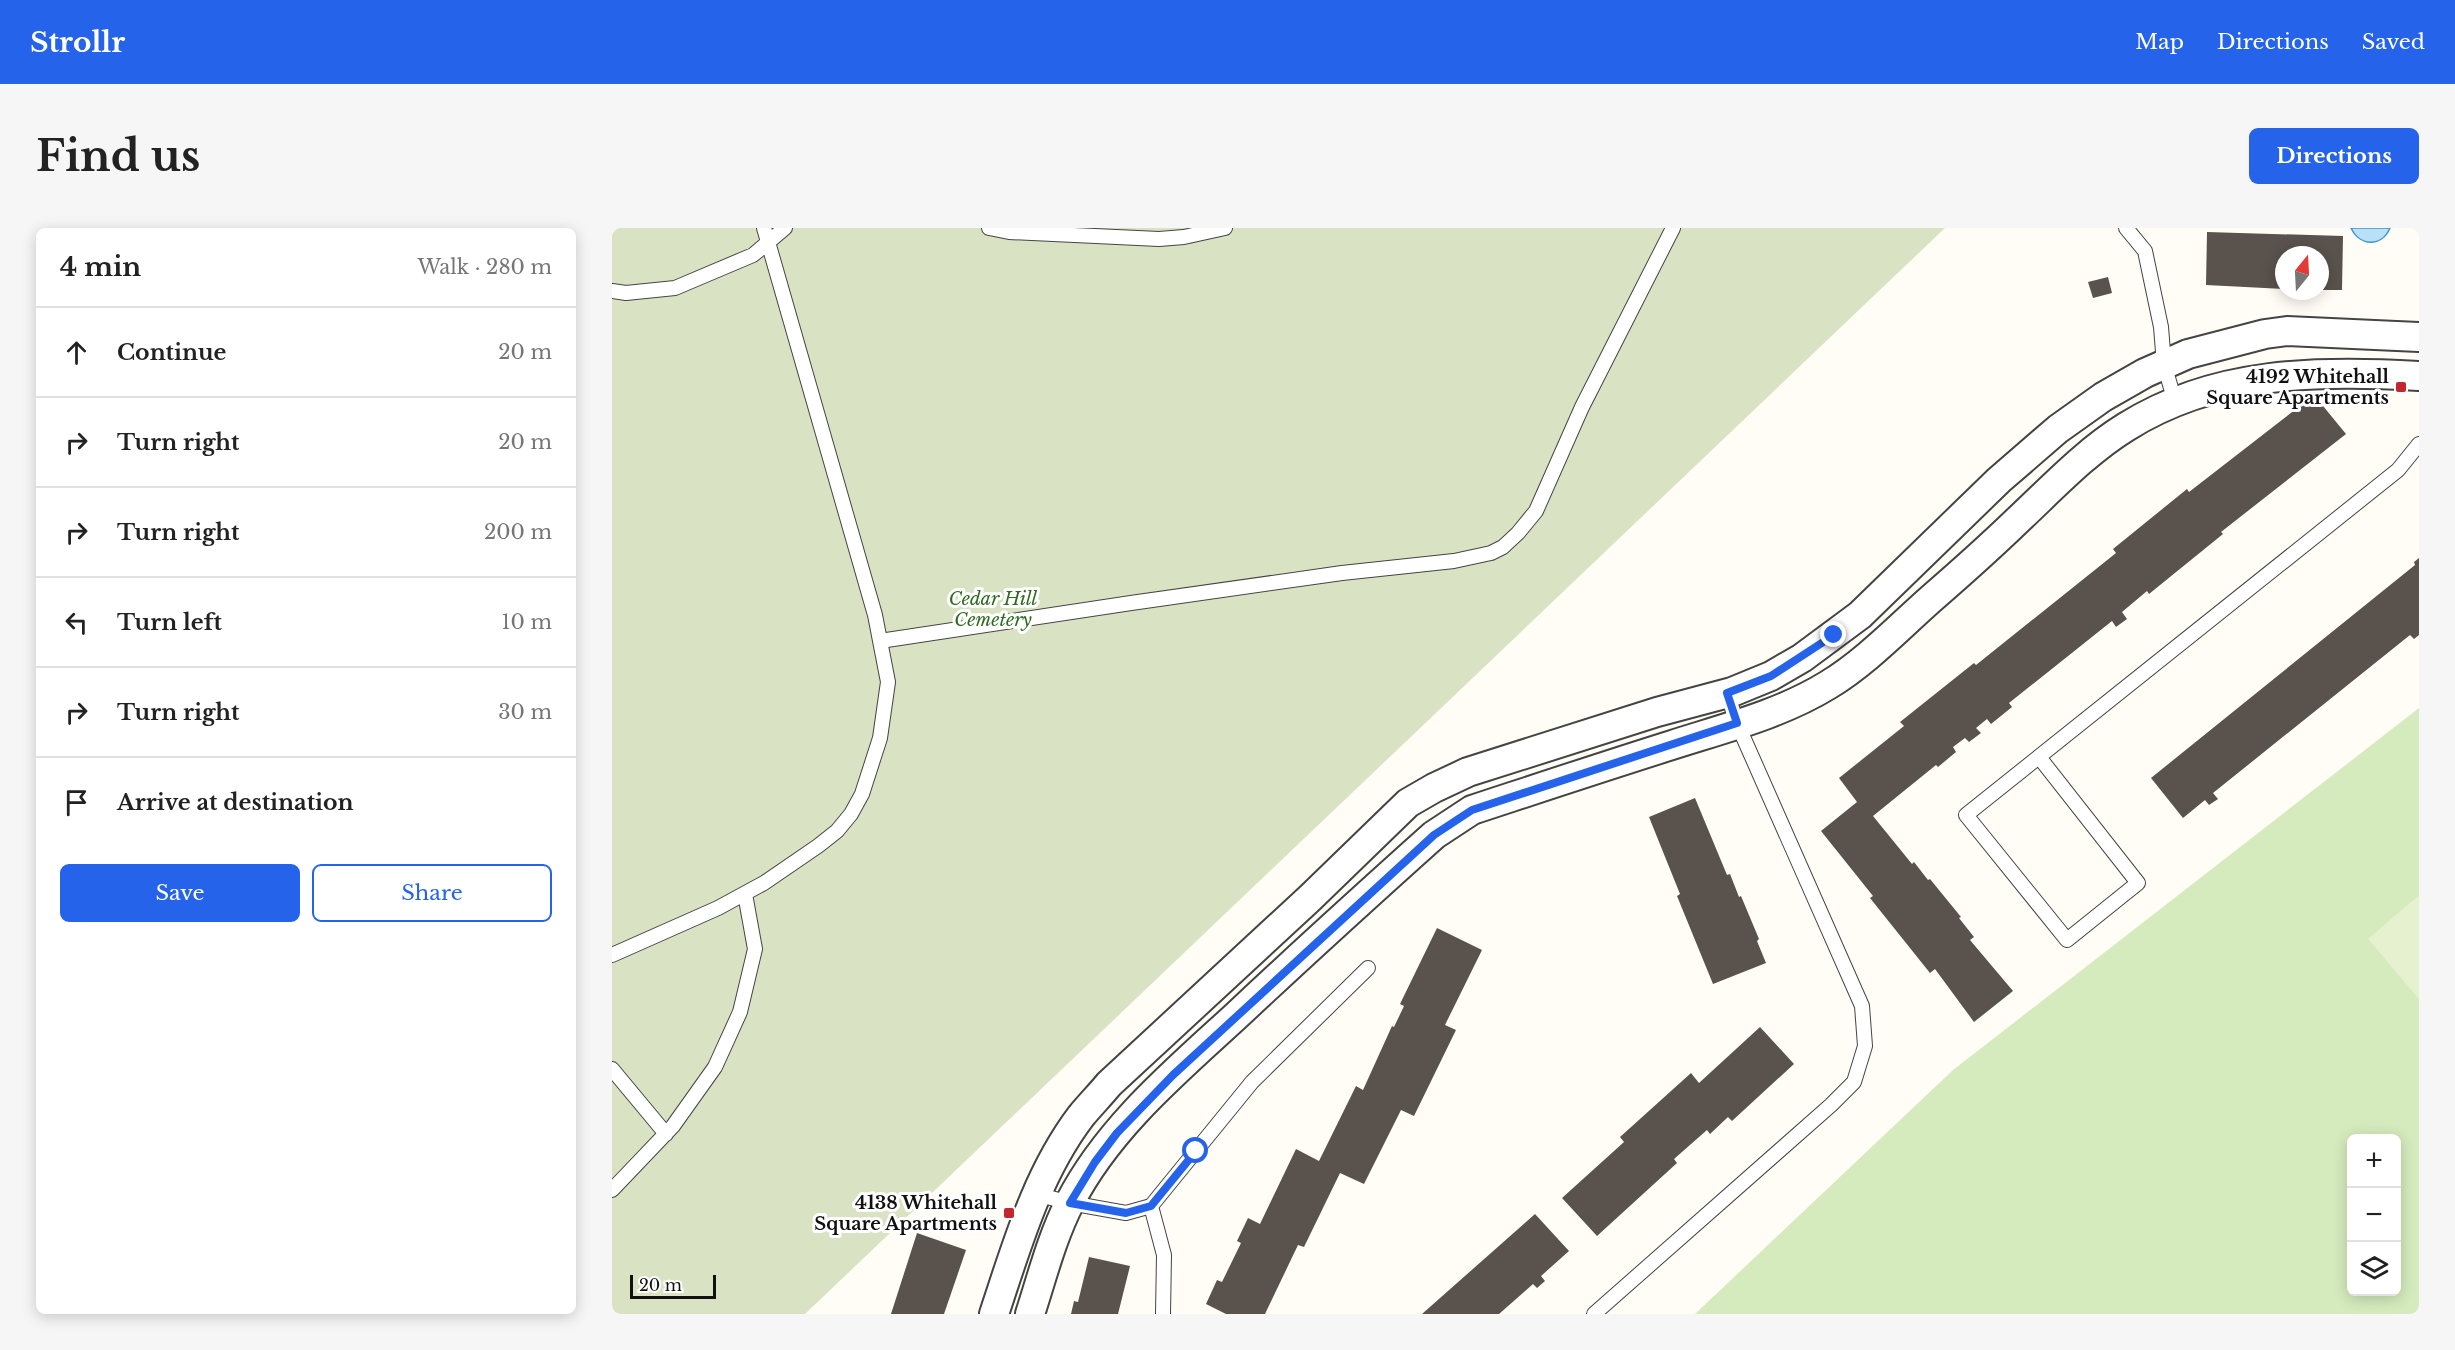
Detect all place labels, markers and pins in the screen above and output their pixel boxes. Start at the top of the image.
place label: 4192 Whitehall Square Apartments [2206,366,2390,409]
marker: 4192 Whitehall Square Apartments [2394,380,2408,394]
place label: 4138 Whitehall Square Apartments [814,1192,998,1235]
marker: 4138 Whitehall Square Apartments [1002,1206,1016,1220]

